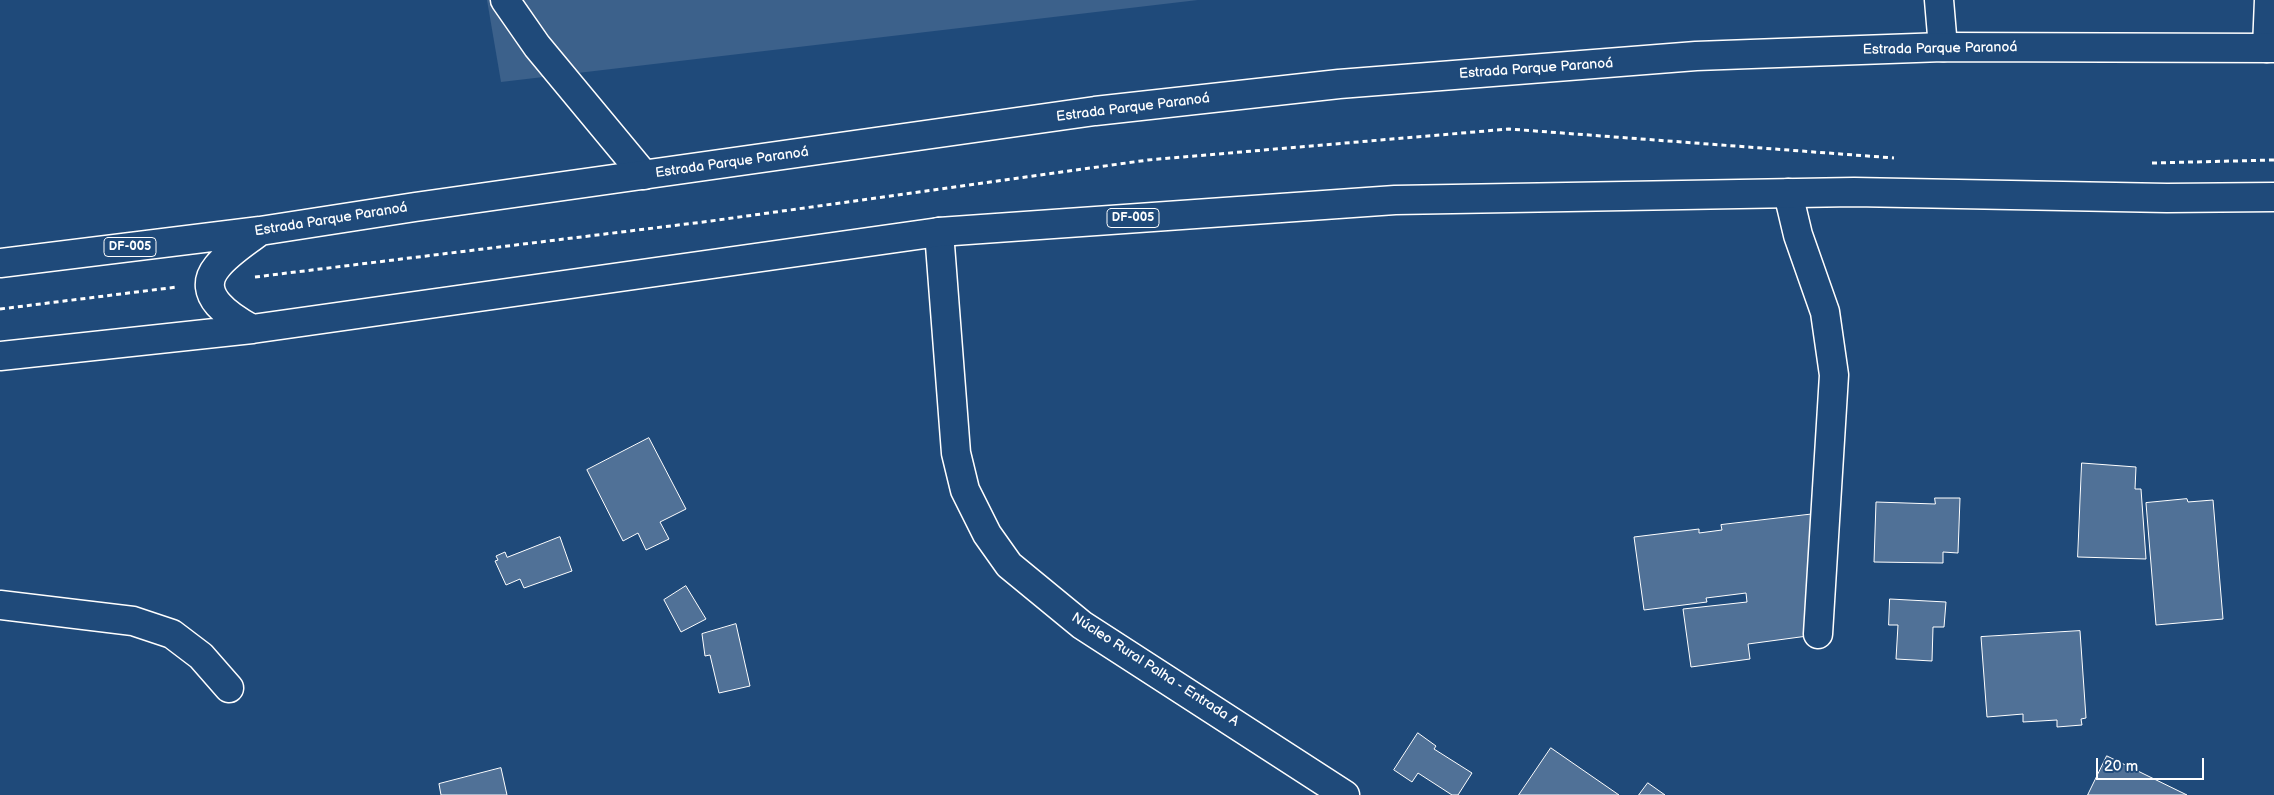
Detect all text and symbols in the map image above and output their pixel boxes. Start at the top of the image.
street label: Estrada Parque Paranoá [1863,39,2017,59]
street label: Estrada Parque Paranoá [1458,55,1614,83]
street label: Estrada Parque Paranoá [1055,90,1211,126]
street label: Estrada Parque Paranoá [654,144,810,182]
street label: Estrada Parque Paranoá [253,200,409,240]
road number: DF-005 [1107,208,1159,228]
road number: DF-005 [104,238,156,256]
street label: Núcleo Rural Palha - Entrada A [1068,610,1242,730]
scale bar [2099,748,2206,780]
text: 20 m [2104,757,2138,776]

